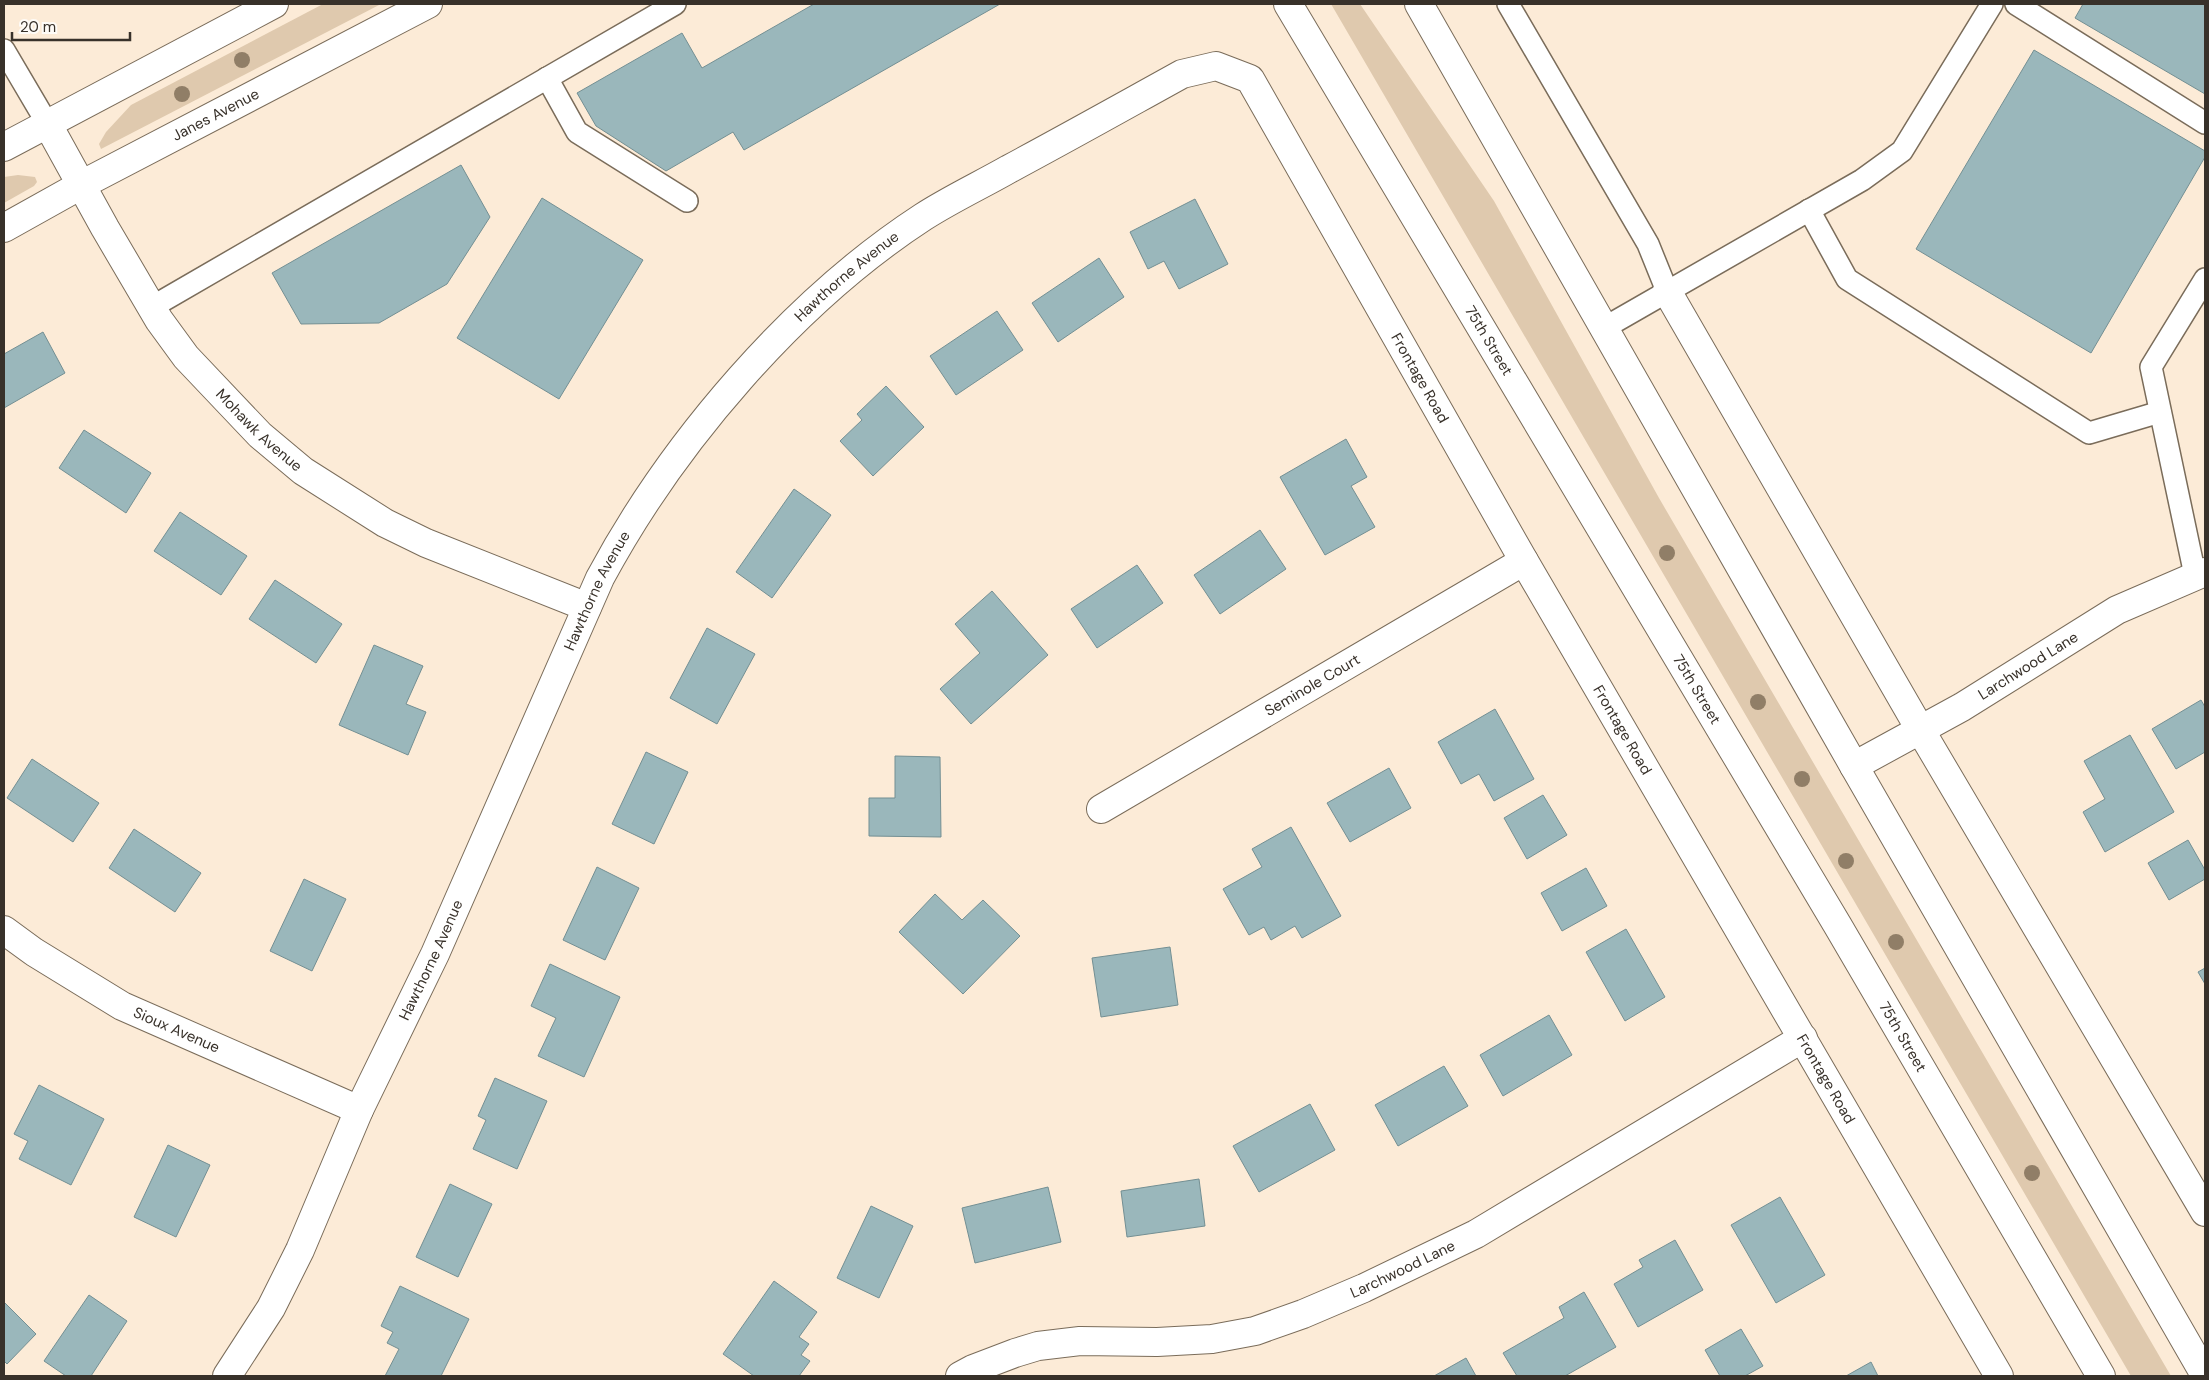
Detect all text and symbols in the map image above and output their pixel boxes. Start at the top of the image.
scale bar [12,10,130,42]
text: 20 m [20,17,56,37]
street label: Janes Avenue [169,84,263,146]
street label: Hawthorne Avenue [790,227,903,326]
street label: 75th Street [1460,302,1517,379]
street label: Frontage Road [1386,329,1453,427]
street label: Mohawk Avenue [211,385,306,476]
street label: Hawthorne Avenue [559,527,635,654]
street label: Larchwood Lane [1974,627,2082,704]
street label: Seminole Court [1261,649,1364,721]
street label: 75th Street [1668,651,1725,728]
street label: Frontage Road [1588,681,1656,778]
street label: Hawthorne Avenue [394,897,468,1024]
street label: 75th Street [1875,998,1931,1076]
street label: Sioux Avenue [130,1002,223,1058]
street label: Frontage Road [1792,1030,1860,1127]
street label: Larchwood Lane [1347,1236,1458,1303]

